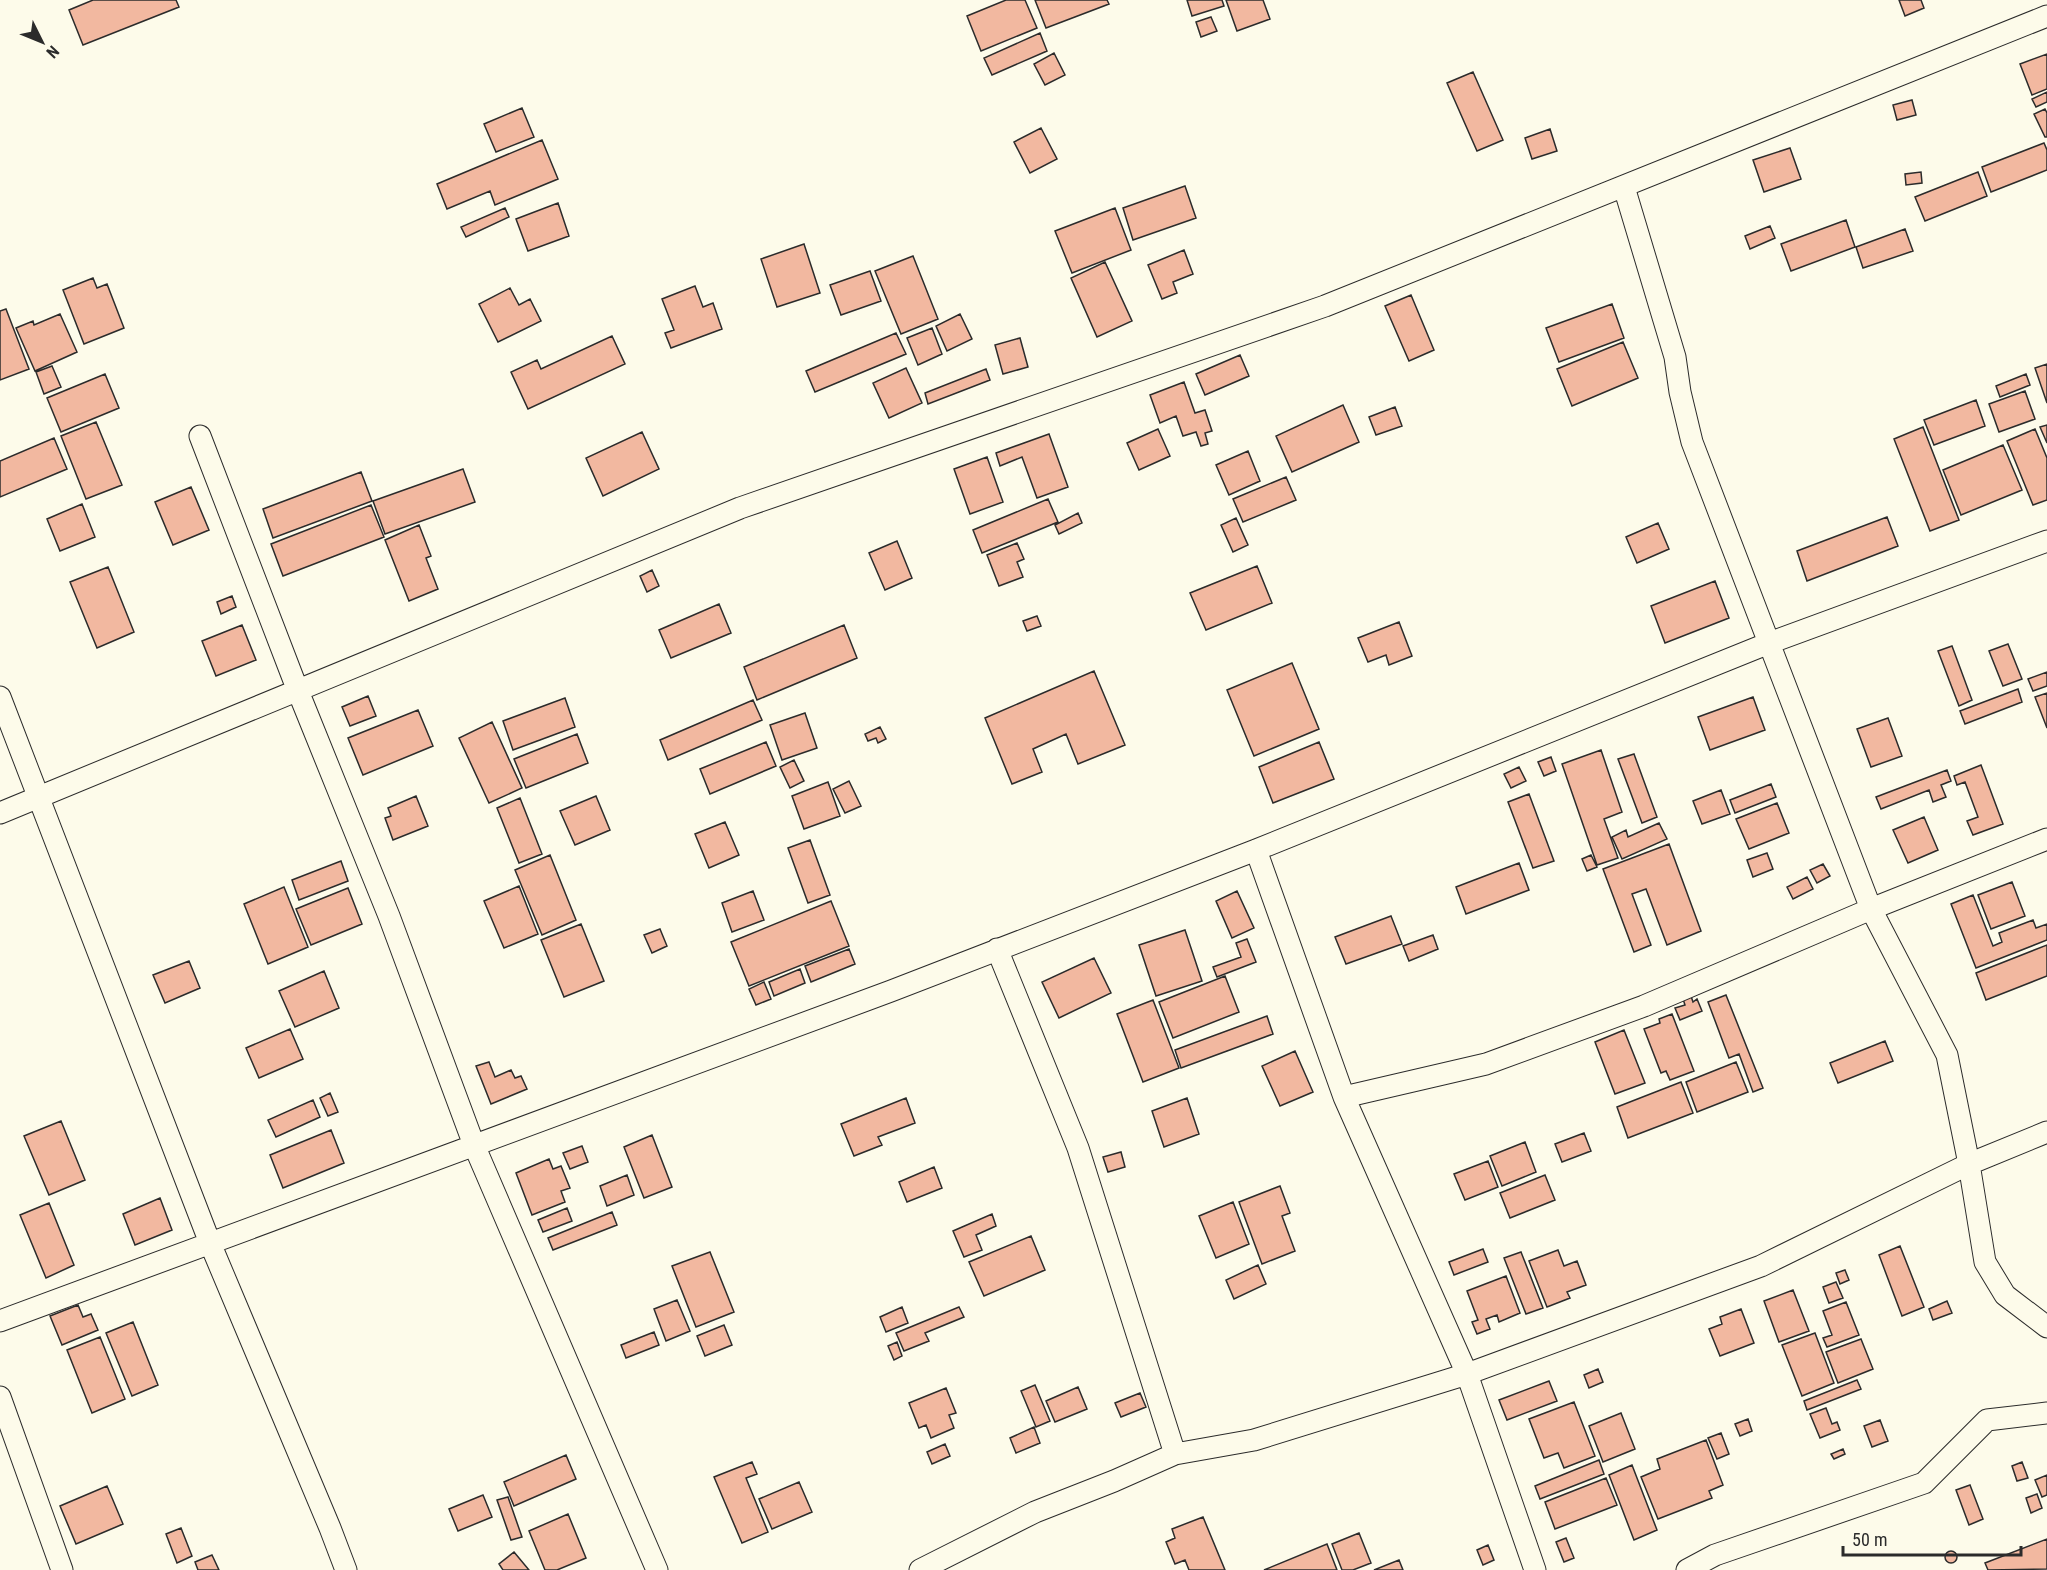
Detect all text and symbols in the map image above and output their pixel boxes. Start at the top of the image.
north arrow [12,12,72,72]
text: N [42,42,63,62]
scale bar [1843,1519,2022,1557]
text: 50 m [1852,1529,1887,1550]

